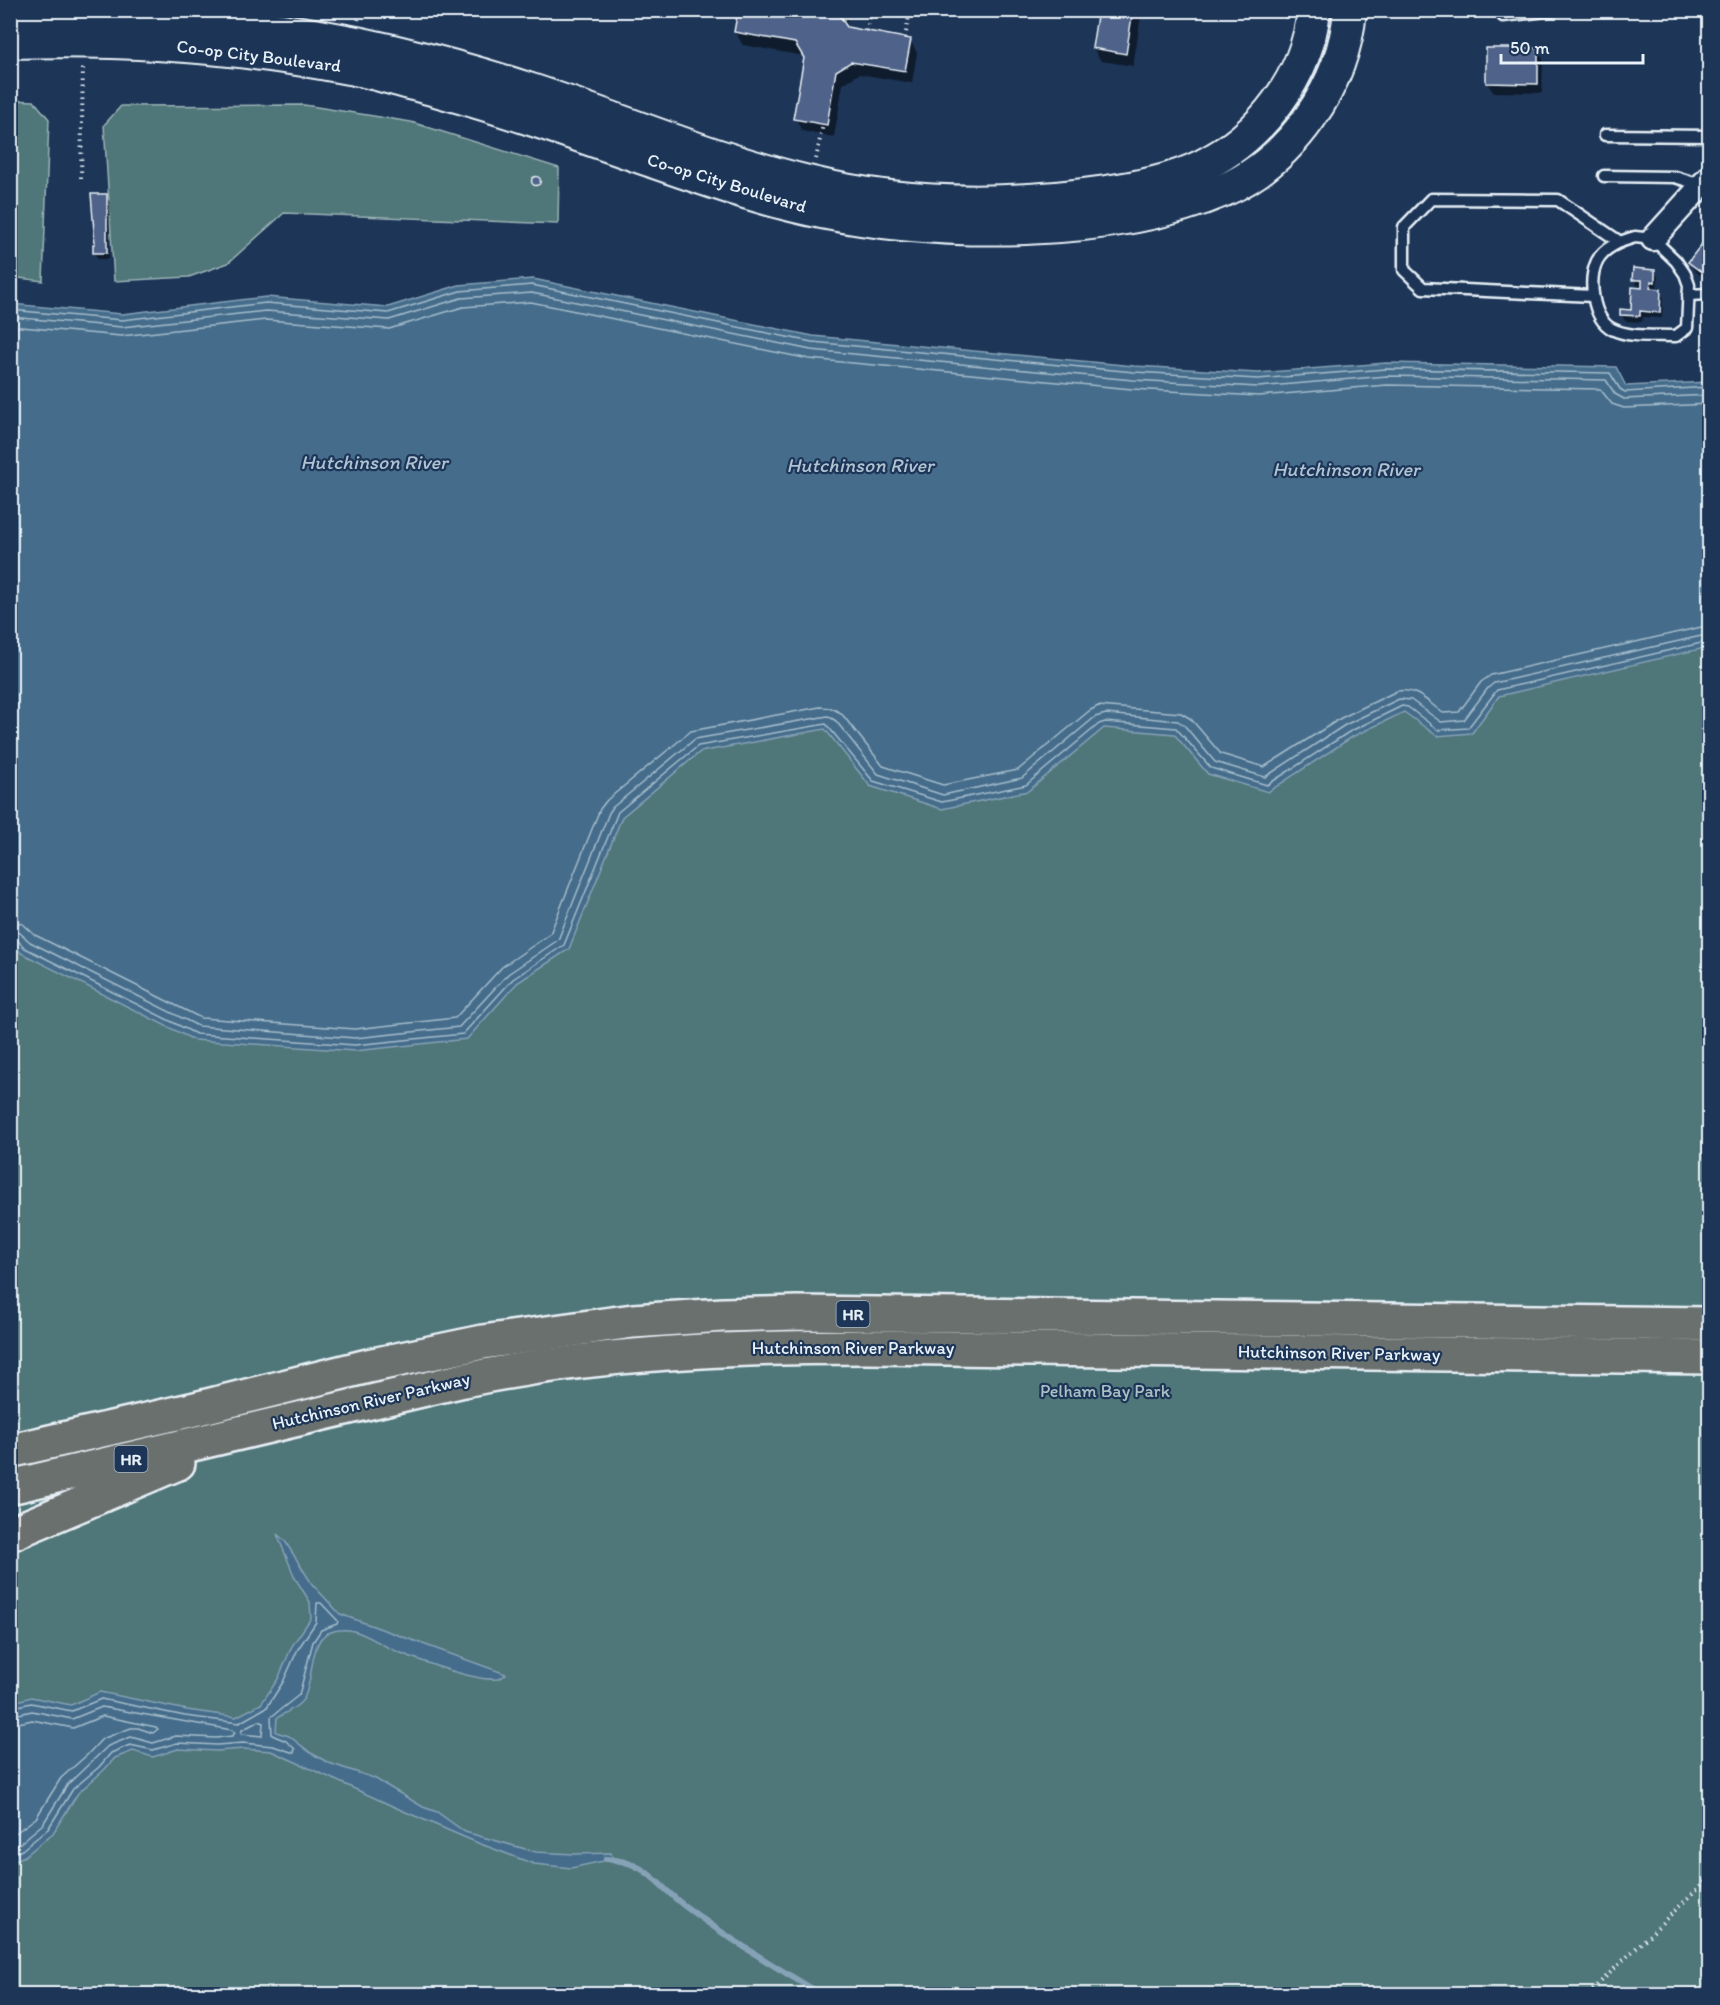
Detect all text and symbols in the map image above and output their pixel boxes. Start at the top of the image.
scale bar [1501,27,1644,65]
street label: Co-op City Boulevard [175,35,343,77]
text: 50 m [1510,37,1550,59]
street label: Co-op City Boulevard [645,148,809,218]
water label: Hutchinson River [301,450,450,474]
water label: Hutchinson River [787,453,936,477]
water label: Hutchinson River [1273,457,1422,481]
road number: HR [836,1301,870,1327]
street label: Hutchinson River Parkway [752,1337,955,1359]
street label: Hutchinson River Parkway [1238,1340,1441,1366]
street label: Hutchinson River Parkway [270,1367,473,1435]
park label: Pelham Bay Park [1040,1380,1171,1402]
road number: HR [114,1446,148,1472]

